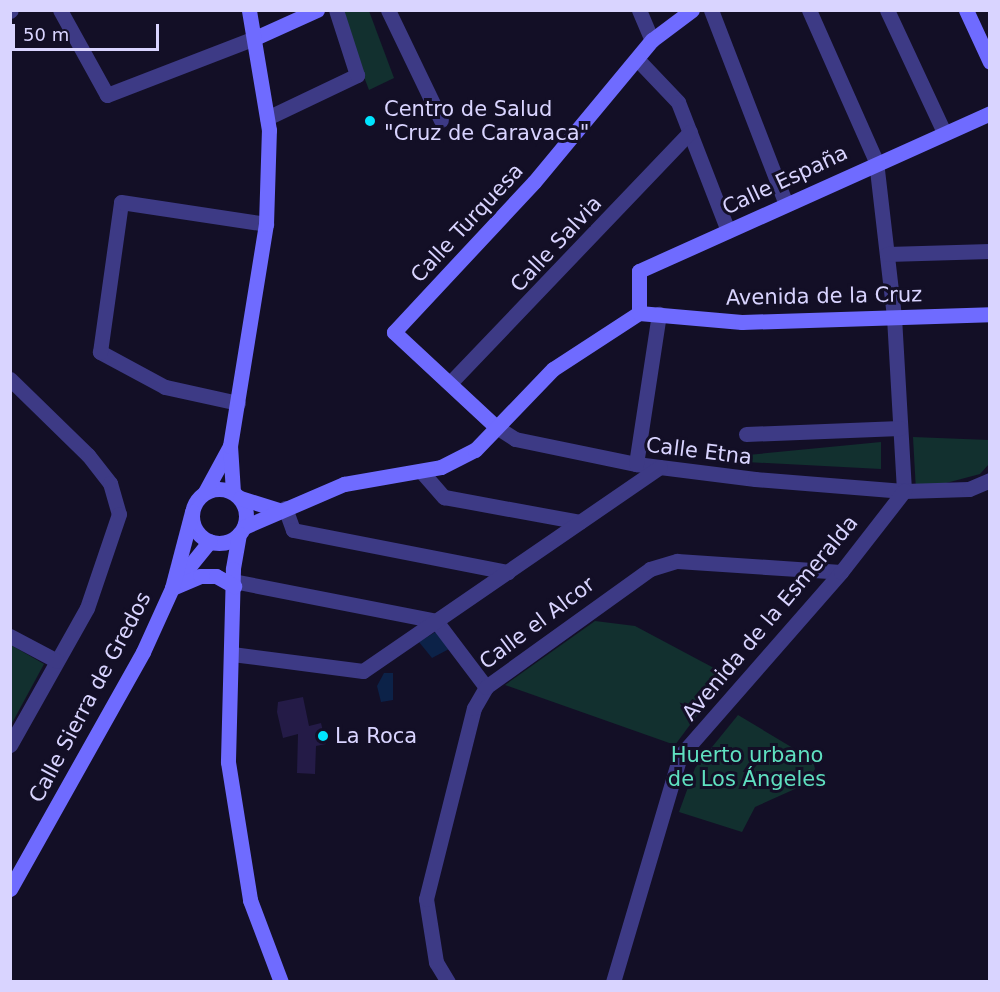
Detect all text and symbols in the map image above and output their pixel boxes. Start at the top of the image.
scale bar [15,12,162,50]
text: 50 m [23,24,69,45]
place label: Centro de Salud "Cruz de Caravaca" [384,96,589,146]
marker: Centro de Salud "Cruz de Caravaca" [361,112,379,130]
street label: Calle España [718,140,852,220]
street label: Calle Turquesa [405,158,529,288]
street label: Calle Salvia [505,191,607,297]
street label: Avenida de la Cruz [726,282,922,310]
street label: Calle Etna [645,432,753,470]
street label: Avenida de la Esmeralda [677,510,863,726]
street label: Calle el Alcor [475,572,599,674]
street label: Calle Sierra de Gredos [24,587,156,807]
place label: La Roca [335,723,417,749]
marker: La Roca [316,729,330,743]
park label: Huerto urbano de Los Ángeles [668,742,826,792]

